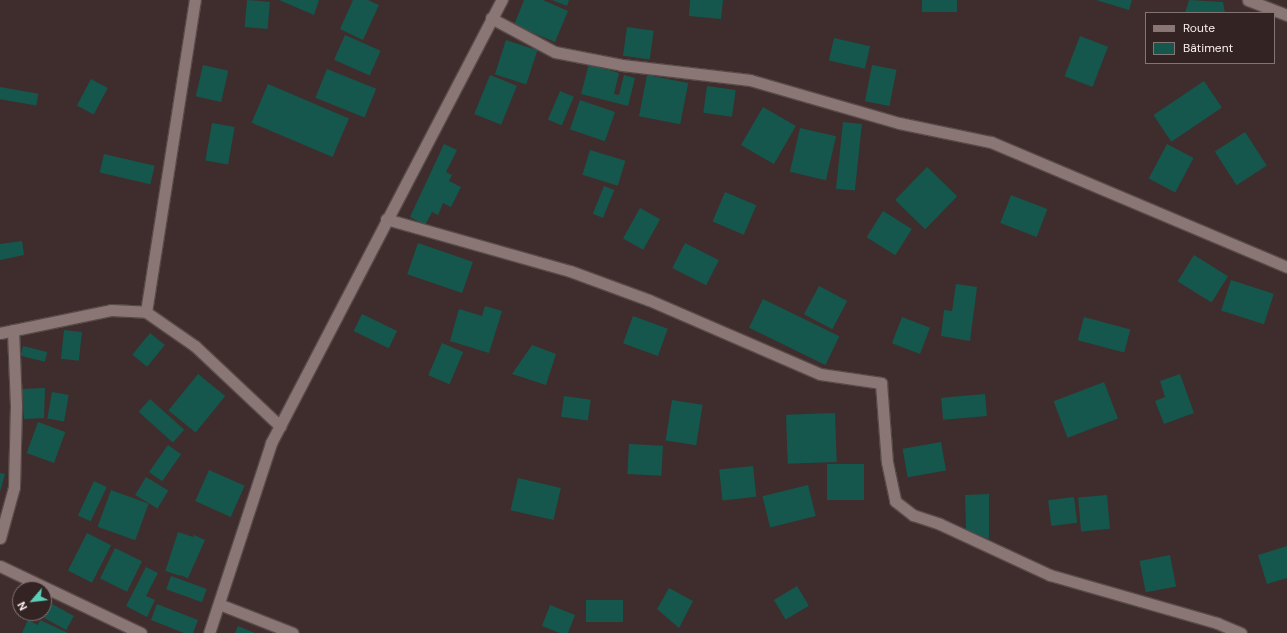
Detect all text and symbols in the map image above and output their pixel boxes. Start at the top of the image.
legend [1145,12,1275,64]
text: Route [1183,20,1215,36]
text: Bâtiment [1183,40,1233,56]
north arrow [12,581,52,621]
text: N [14,599,30,613]

